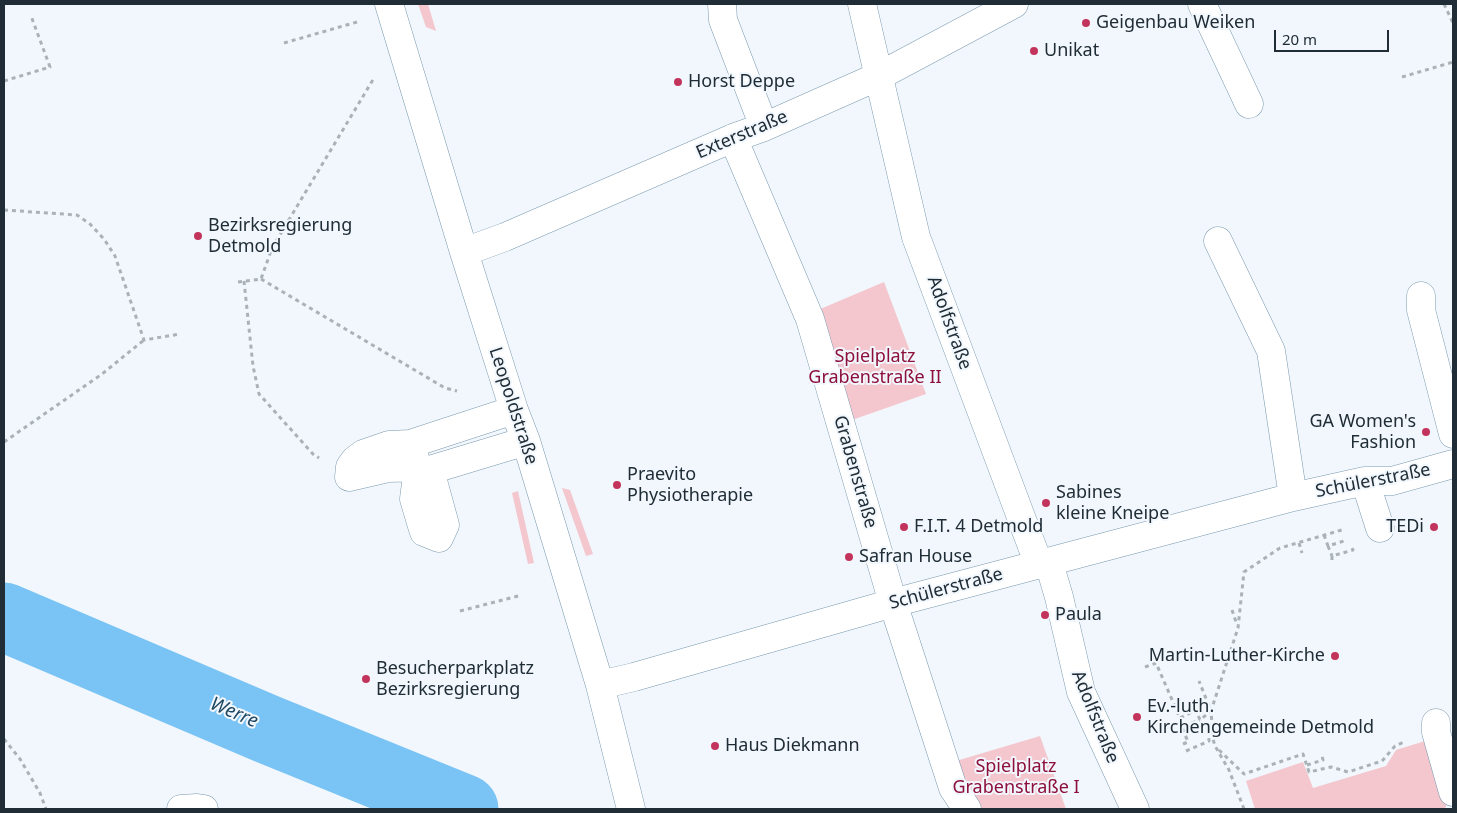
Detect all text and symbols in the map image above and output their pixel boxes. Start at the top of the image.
place label: Geigenbau Weiken [1096,12,1255,34]
marker: Geigenbau Weiken [1080,17,1092,29]
scale bar [1277,20,1392,52]
text: 20 m [1282,29,1317,49]
place label: Unikat [1044,40,1099,62]
marker: Unikat [1028,45,1040,57]
place label: Horst Deppe [688,71,795,93]
marker: Horst Deppe [672,76,684,88]
street label: Exterstraße [693,106,791,164]
place label: Bezirksregierung Detmold [208,215,352,258]
marker: Bezirksregierung Detmold [192,230,204,242]
street label: Adolfstraße [922,273,976,373]
street label: Leopoldstraße [484,345,542,467]
park label: Spielplatz Grabenstraße II [808,346,942,388]
place label: GA Women's Fashion [1309,411,1416,454]
street label: Grabenstraße [829,413,881,531]
marker: GA Women's Fashion [1420,426,1432,438]
street label: Schülerstraße [1314,459,1432,503]
place label: Praevito Physiotherapie [627,464,753,506]
marker: Praevito Physiotherapie [611,479,623,491]
place label: Sabines kleine Kneipe [1056,482,1169,524]
marker: Sabines kleine Kneipe [1040,497,1052,509]
place label: F.I.T. 4 Detmold [914,516,1043,538]
place label: TEDi [1386,516,1424,538]
marker: F.I.T. 4 Detmold [898,521,910,533]
marker: TEDi [1428,521,1440,533]
place label: Safran House [859,546,972,568]
marker: Safran House [843,551,855,563]
street label: Schülerstraße [887,563,1005,615]
place label: Paula [1055,604,1102,626]
marker: Paula [1039,609,1051,621]
place label: Martin-Luther-Kirche [1149,645,1325,667]
marker: Martin-Luther-Kirche [1329,650,1341,662]
place label: Besucherparkplatz Bezirksregierung [376,658,534,701]
street label: Adolfstraße [1067,667,1123,767]
marker: Besucherparkplatz Bezirksregierung [360,673,372,685]
water label: Werre [207,693,261,733]
place label: Ev.-luth. Kirchengemeinde Detmold [1147,696,1374,739]
marker: Ev.-luth. Kirchengemeinde Detmold [1131,711,1143,723]
place label: Haus Diekmann [725,735,860,757]
marker: Haus Diekmann [709,740,721,752]
park label: Spielplatz Grabenstraße I [952,756,1080,799]

